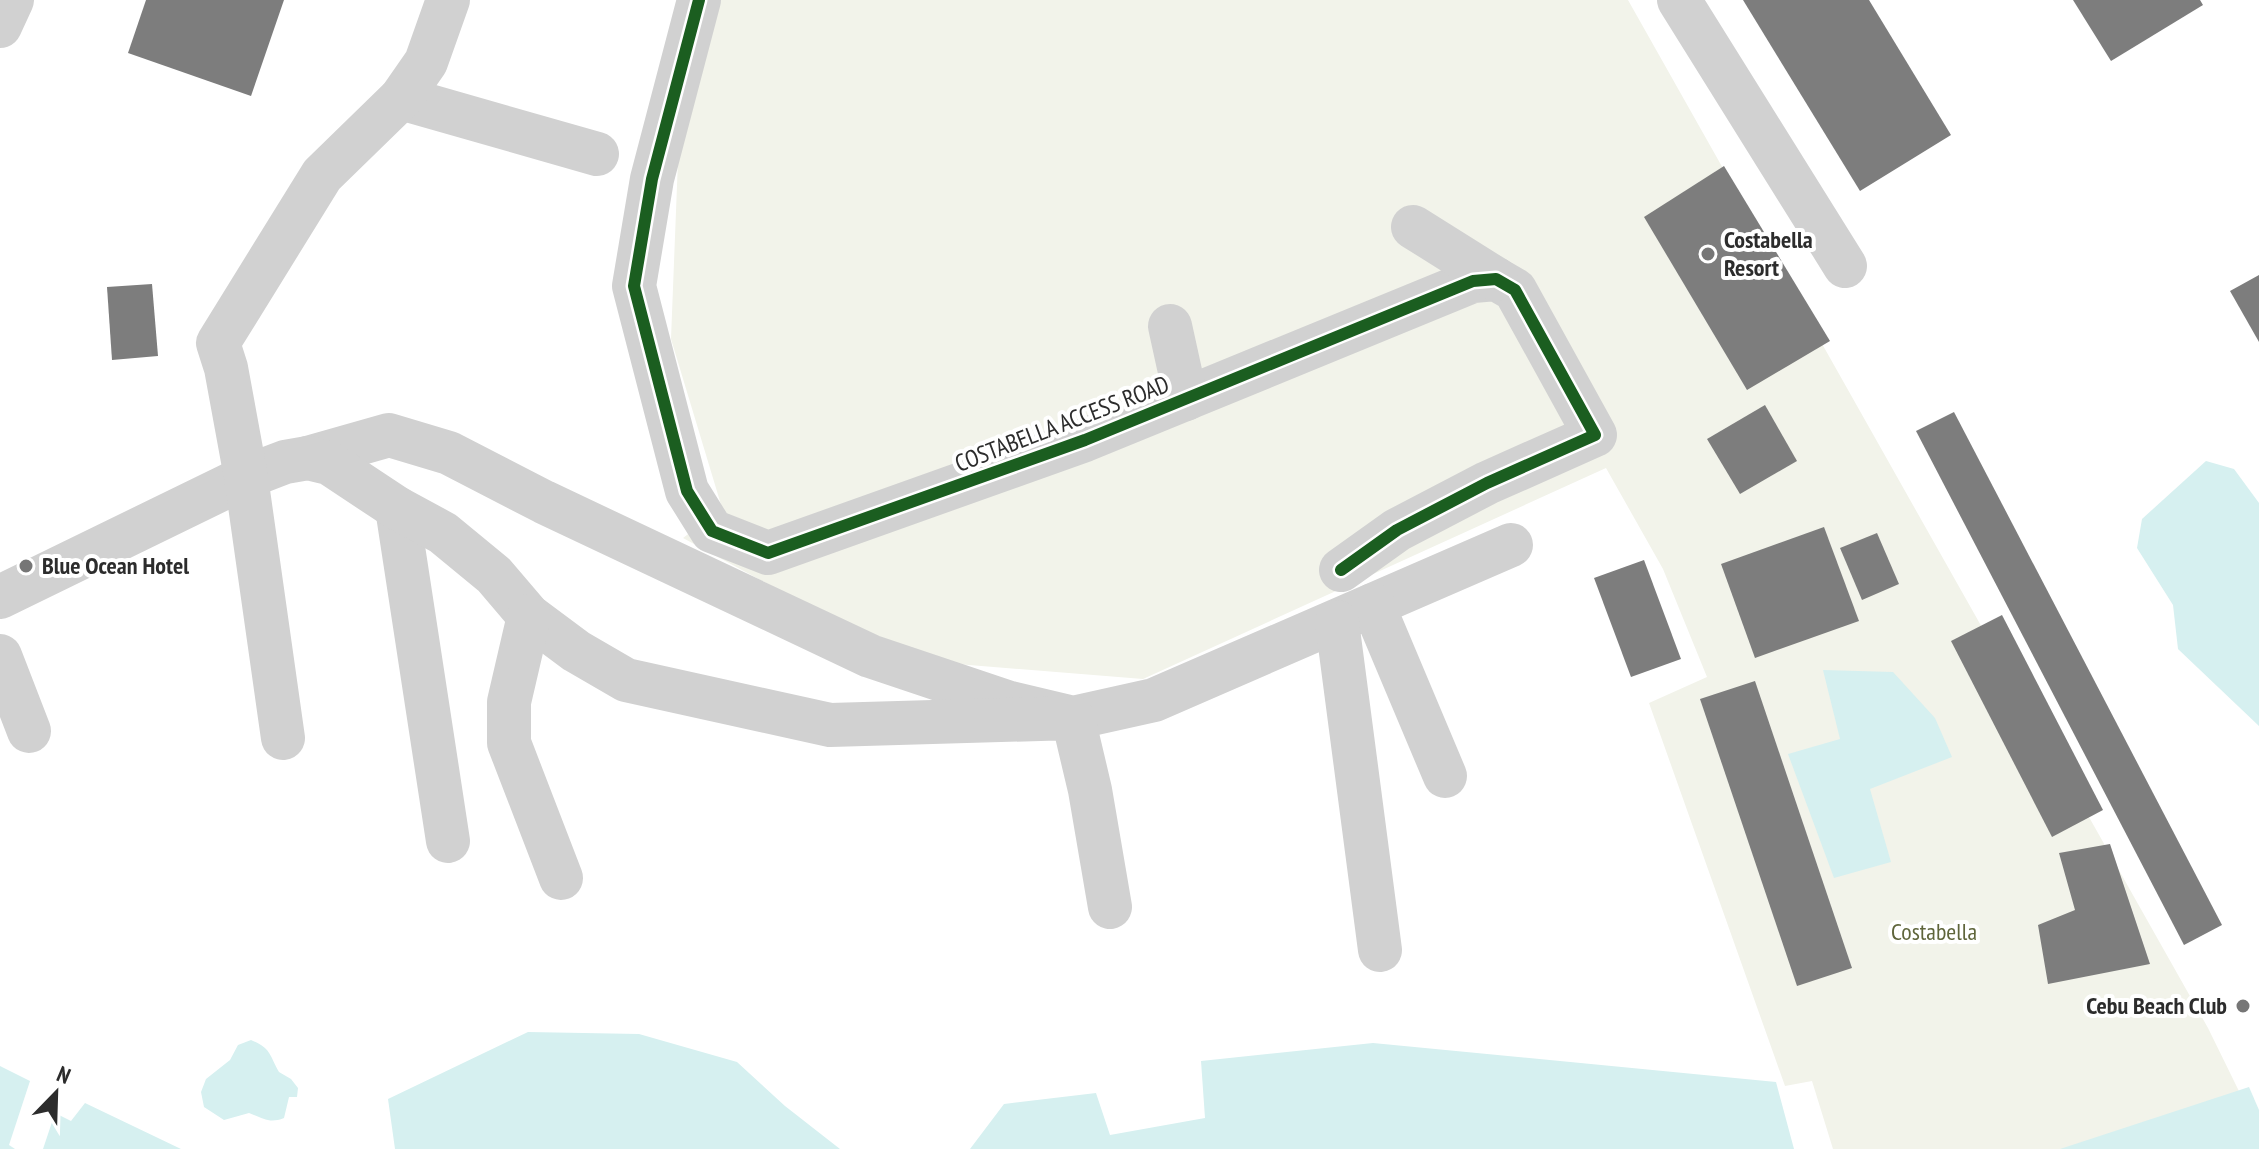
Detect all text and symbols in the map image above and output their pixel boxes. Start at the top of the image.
place label: Costabella Resort [1724,224,1813,283]
marker: Costabella Resort [1699,245,1717,263]
street label: COSTABELLA ACCESS ROAD [950,368,1173,479]
place label: Blue Ocean Hotel [42,550,189,581]
marker: Blue Ocean Hotel [17,557,35,575]
park label: Costabella [1891,916,1977,947]
place label: Cebu Beach Club [2086,990,2227,1021]
marker: Cebu Beach Club [2234,997,2252,1015]
north arrow [16,1053,96,1133]
text: N [53,1059,75,1090]

